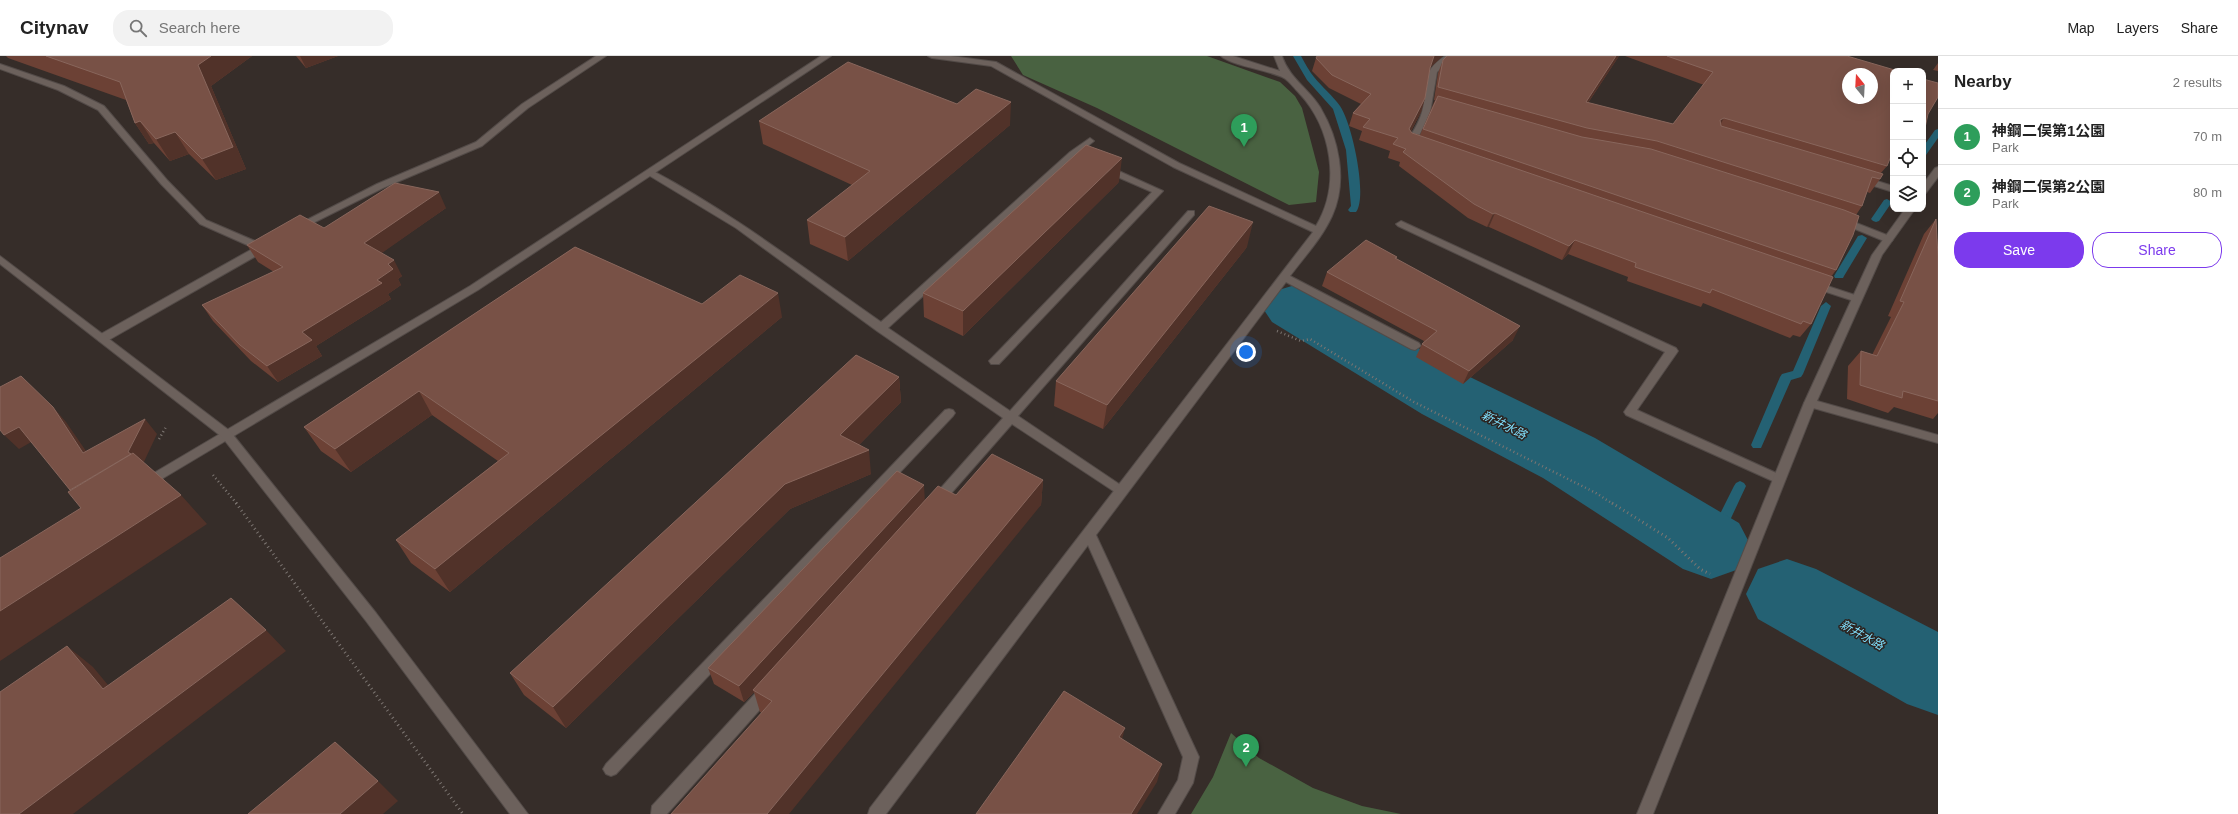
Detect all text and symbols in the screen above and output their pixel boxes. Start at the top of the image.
search box [113,10,393,46]
text: Citynav [20,17,89,38]
icon: search [127,17,149,39]
text: Search here [159,19,240,36]
text: Map [2067,20,2095,36]
text: Layers [2117,20,2159,36]
text: Share [2181,20,2218,36]
north arrow [1842,68,1878,104]
map controls [1890,68,1926,212]
button: + [1890,68,1926,104]
text: Nearby [1954,72,2012,91]
text: 2 results [2173,75,2222,90]
button: − [1890,104,1926,140]
pin: 1 [1231,114,1257,147]
text: 神鋼二俣第1公園 [1992,122,2105,139]
text: 1 [1963,129,1971,144]
text: 70 m [2193,129,2222,144]
button: locate [1890,140,1926,176]
text: Park [1992,140,2019,155]
button: layers [1890,176,1926,212]
text: 神鋼二俣第2公園 [1992,178,2105,195]
text: 2 [1963,185,1971,200]
text: 80 m [2193,185,2222,200]
text: Park [1992,196,2019,211]
button: Save [1954,232,2084,268]
button: Share [2092,232,2222,268]
your location [1236,342,1256,362]
water label: 新井水路 [1479,408,1529,443]
water label: 新井水路 [1838,617,1887,653]
pin: 2 [1233,734,1259,767]

